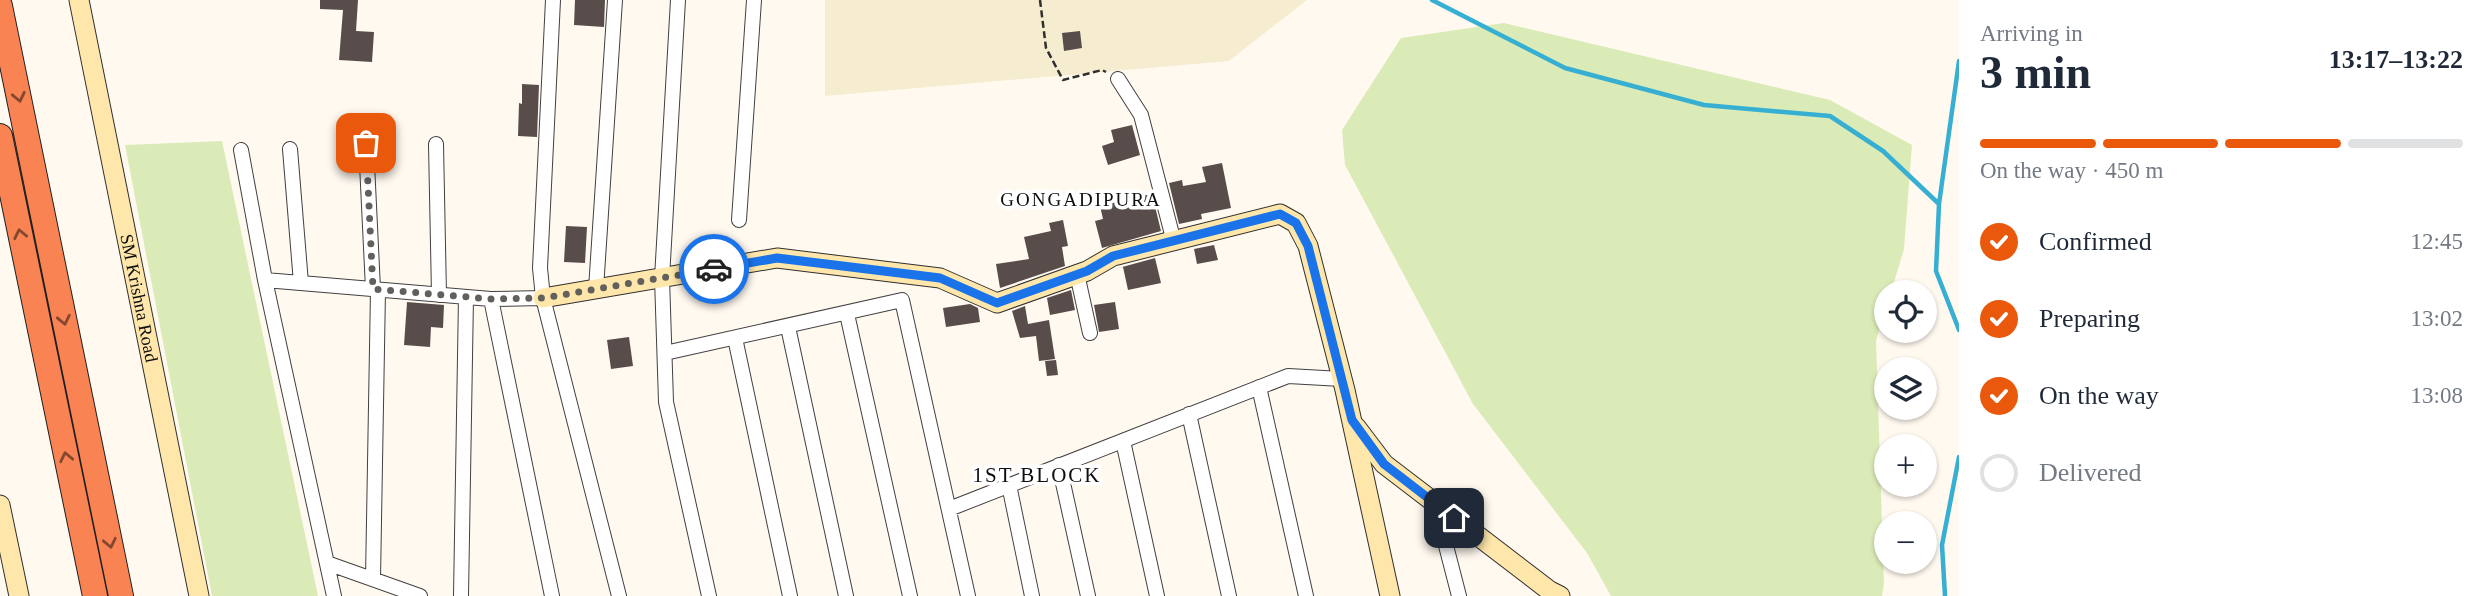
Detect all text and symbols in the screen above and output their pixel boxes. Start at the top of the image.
text: Arriving in [1980,21,2083,46]
text: 13:17–13:22 [2329,45,2463,74]
text: 3 min [1980,47,2091,98]
one-way arrow [10,91,25,103]
pin [336,113,396,173]
icon: bag [347,124,385,162]
text: On the way · 450 m [1980,158,2163,183]
district label: GONGADIPURA [1000,189,1162,210]
icon: check [1980,223,2018,261]
text: Confirmed [2039,227,2152,256]
one-way arrow [14,228,29,240]
text: 12:45 [2411,229,2463,254]
street label: SM Krishna Road [116,232,162,364]
courier [679,234,749,304]
icon: car [695,250,733,288]
map controls [1874,280,1937,574]
button: locate [1874,280,1937,343]
icon: check [1980,300,2018,338]
text: Preparing [2039,304,2140,333]
text: 13:02 [2411,306,2463,331]
one-way arrow [56,314,71,326]
button: layers [1874,357,1937,420]
icon: check [1980,377,2018,415]
text: On the way [2039,381,2159,410]
text: 13:08 [2411,383,2463,408]
button: + [1874,434,1937,497]
one-way arrow [60,451,75,463]
text: Delivered [2039,458,2142,487]
district label: 1ST BLOCK [972,463,1102,487]
pin [1424,488,1484,548]
icon: home [1435,499,1473,537]
button: − [1874,511,1937,574]
one-way arrow [101,537,116,549]

